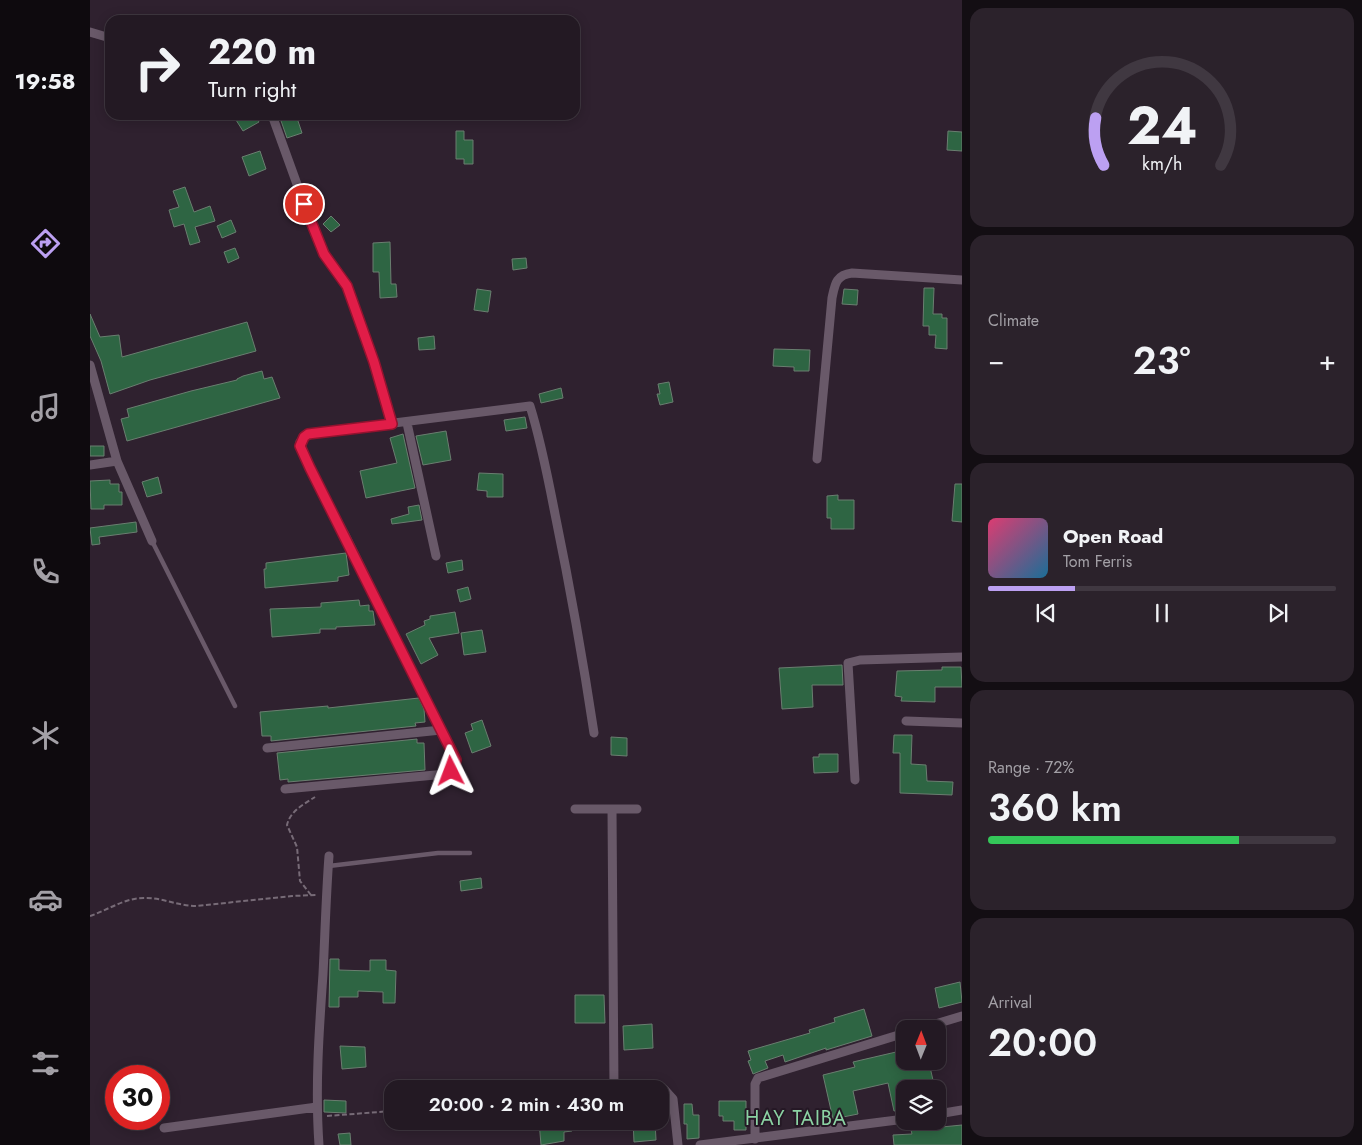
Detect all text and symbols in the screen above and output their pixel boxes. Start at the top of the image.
text: 220 m [208,27,316,77]
icon: right [125,35,190,100]
text: 19:58 [15,65,75,97]
text: Turn right [208,73,296,105]
text: 24 [1127,88,1197,164]
text: km/h [1142,151,1182,177]
pin [283,183,325,225]
icon: arrive [290,190,318,218]
icon: directions [28,226,63,261]
text: Climate [988,309,1039,332]
text: 23° [1133,333,1190,388]
text: − [988,340,1005,381]
text: + [1319,340,1336,381]
icon: music [28,390,63,425]
text: Open Road [1063,523,1163,550]
text: Tom Ferris [1063,550,1132,573]
icon: phone [28,554,63,589]
icon: previous [1032,599,1060,627]
icon: pause [1148,599,1176,627]
icon: next [1264,599,1292,627]
icon: climate [28,718,63,753]
position arrow [424,744,476,796]
text: Range · 72% [988,756,1074,779]
text: 360 km [988,780,1122,835]
icon: car [28,882,63,917]
text: Arrival [988,991,1032,1014]
text: 20:00 [988,1015,1097,1070]
north arrow [896,1020,946,1070]
map controls [896,1020,946,1130]
icon: filters [28,1046,63,1081]
speed limit sign: 30 [105,1065,170,1130]
button: layers [896,1080,946,1130]
text: 20:00 · 2 min · 430 m [429,1091,624,1118]
district label: HAY TAIBA [745,1104,847,1133]

